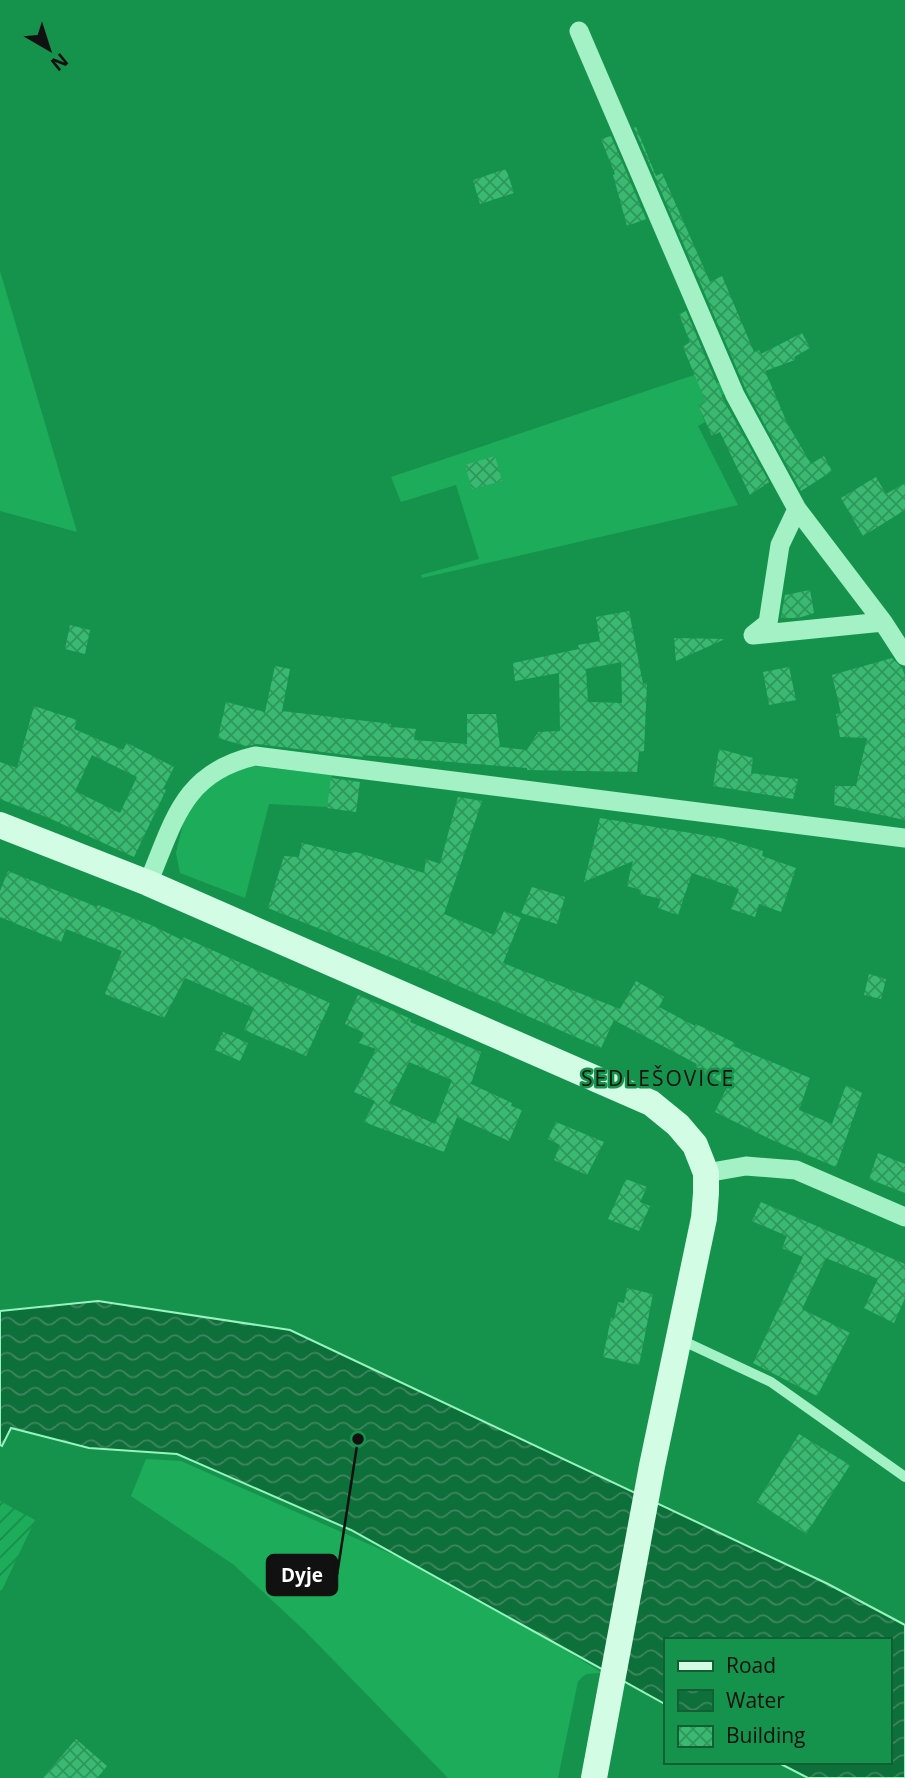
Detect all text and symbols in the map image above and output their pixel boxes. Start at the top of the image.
north arrow [14,14,84,84]
text: N [46,47,74,77]
district label: SEDLEŠOVICE [581,1064,735,1092]
callout: Dyje [267,1555,337,1595]
text: Dyje [281,1562,323,1588]
legend [664,1638,891,1764]
text: Road [726,1651,776,1679]
text: Water [726,1686,785,1714]
text: Building [726,1721,805,1749]

